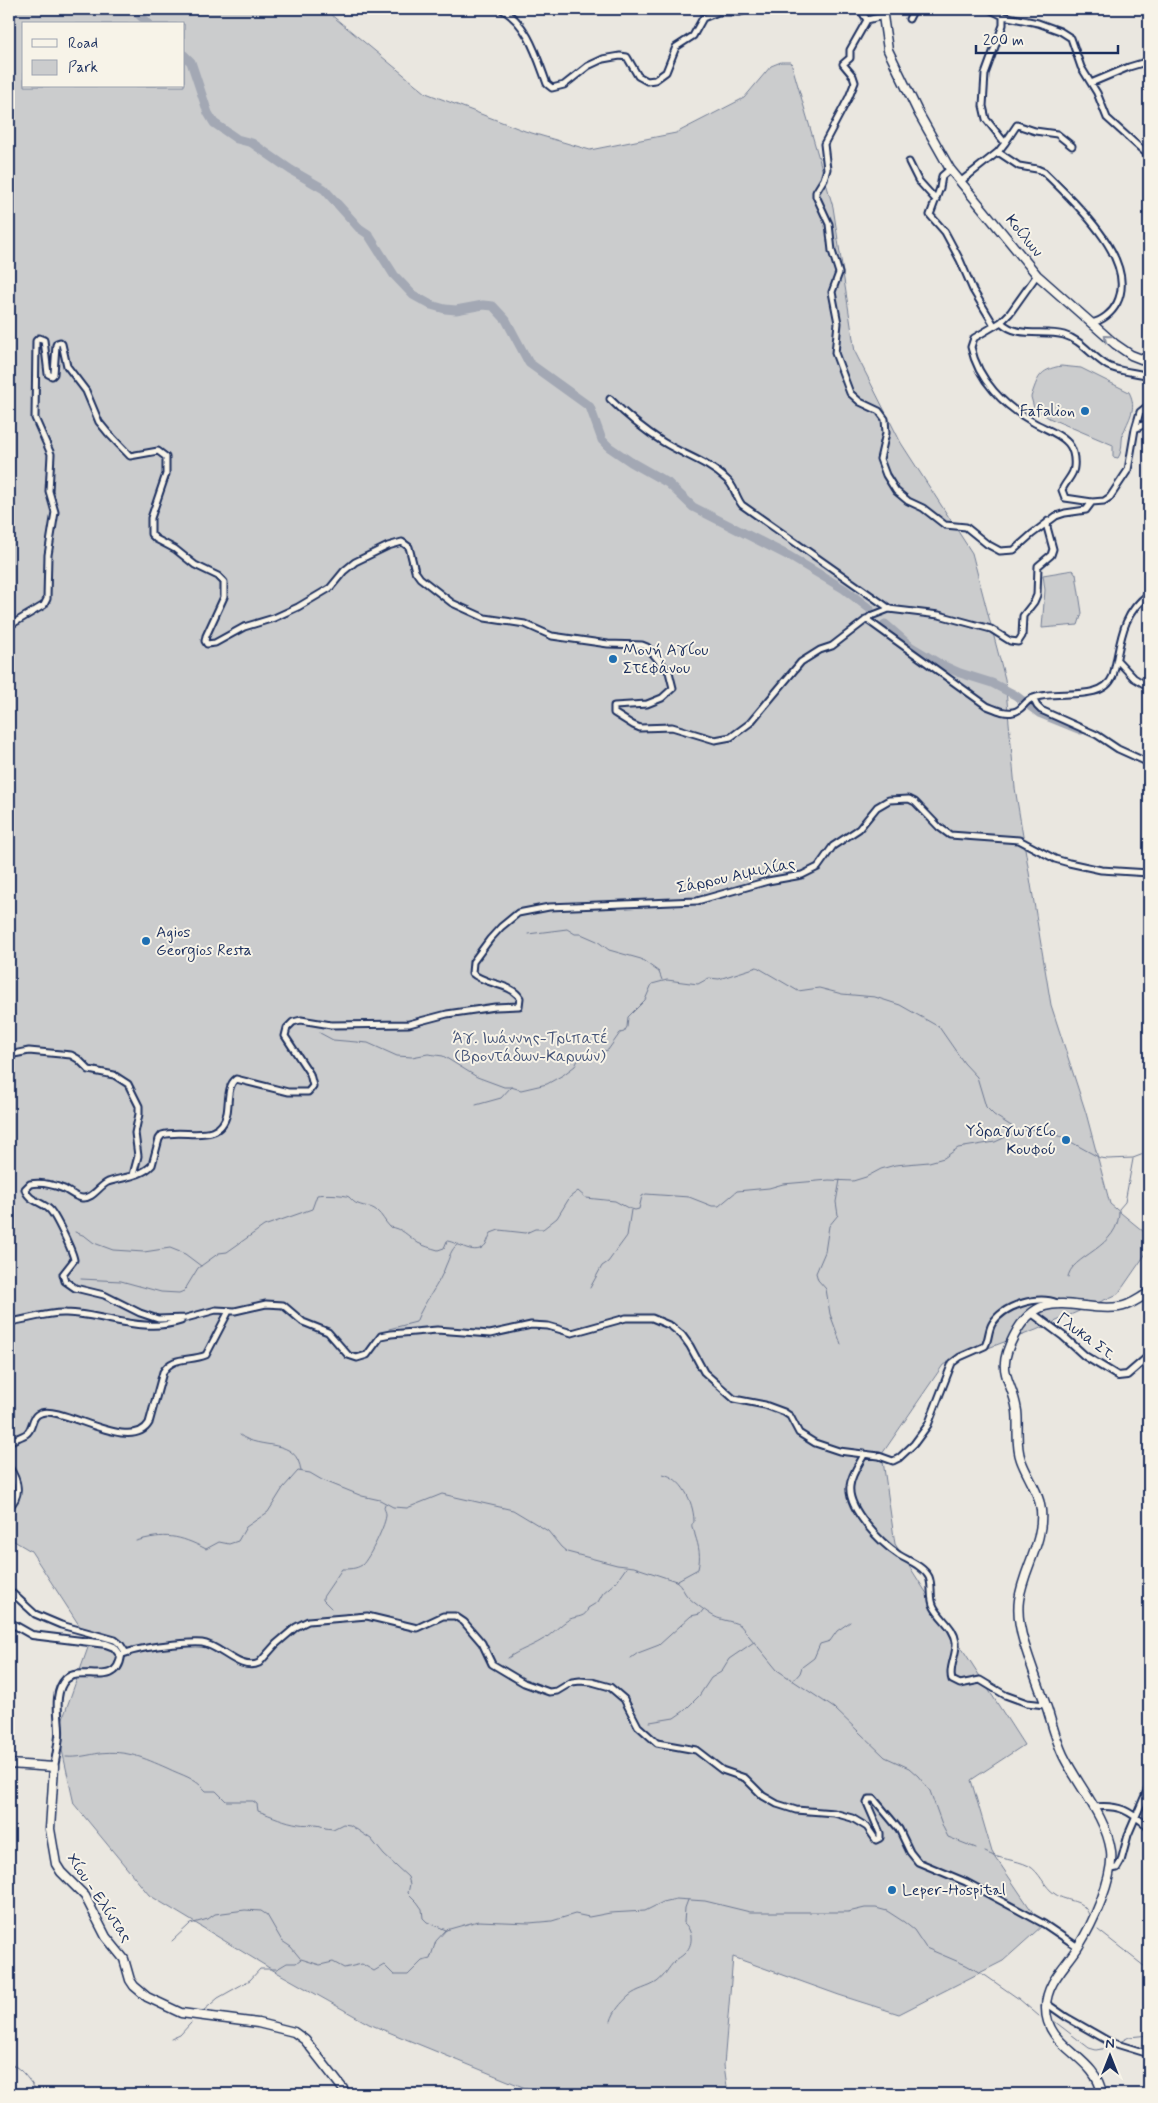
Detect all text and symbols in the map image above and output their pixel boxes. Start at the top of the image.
legend [22,22,185,88]
scale bar [976,22,1118,54]
text: 200 m [983,31,1024,51]
text: Road [68,34,98,54]
text: Park [68,58,98,78]
street label: Κοίλων [1000,210,1048,262]
one-way arrow [1104,335,1113,344]
place label: Fafalion [1020,401,1075,422]
marker: Fafalion [1079,405,1091,417]
place label: Μονή Αγίου Στεφάνου [623,640,709,679]
marker: Μονή Αγίου Στεφάνου [607,653,619,665]
street label: Σάρρου Αιμιλίας [675,853,797,899]
place label: Agios Georgios Resta [156,922,252,962]
marker: Agios Georgios Resta [140,935,152,947]
park label: Άγ. Ιωάννης-Τριπατέ (Βροντάδων-Καρυών) [453,1027,607,1067]
place label: Υδραγωγείο Κουφού [966,1121,1056,1160]
marker: Υδραγωγείο Κουφού [1060,1134,1072,1146]
street label: Γλυκα Στ. [1052,1308,1120,1366]
street label: Χίου - Ελίντας [61,1849,137,1947]
place label: Leper-Hospital [902,1880,1006,1901]
marker: Leper-Hospital [886,1884,898,1896]
north arrow [1086,2030,1136,2080]
text: N [1105,2035,1115,2053]

